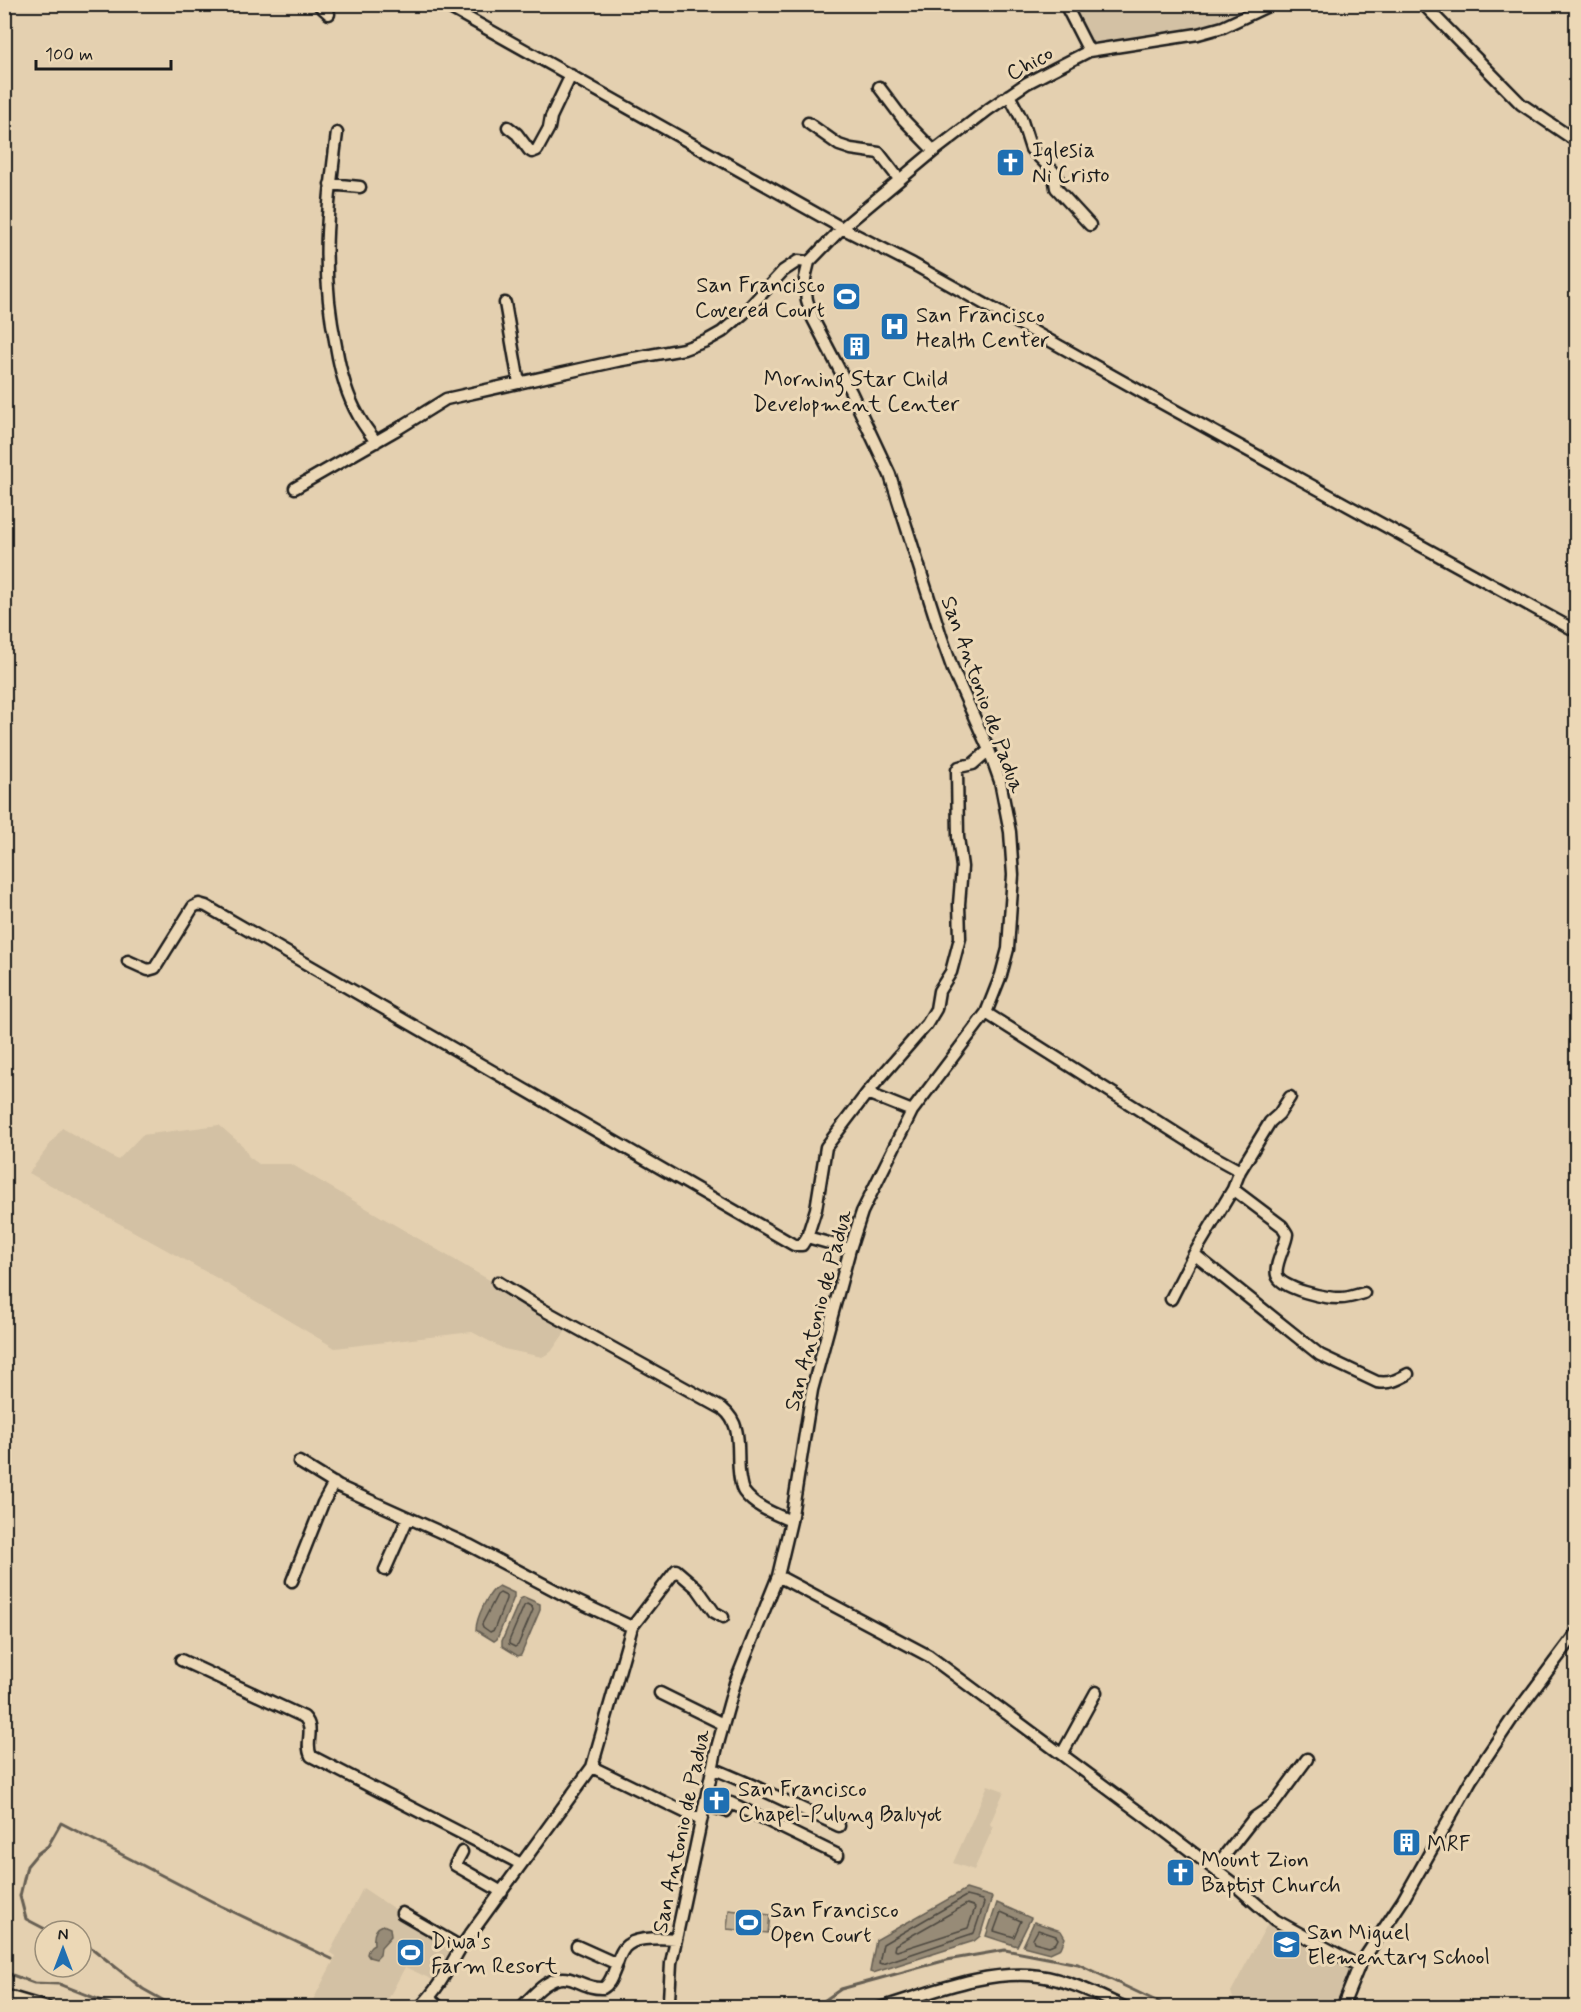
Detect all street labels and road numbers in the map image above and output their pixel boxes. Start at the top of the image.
street label: Chico [1001,39,1059,88]
street label: San Antonio de Padua [933,592,1031,798]
street label: San Antonio de Padua [779,1206,860,1414]
street label: San Antonio de Padua [647,1726,717,1936]

